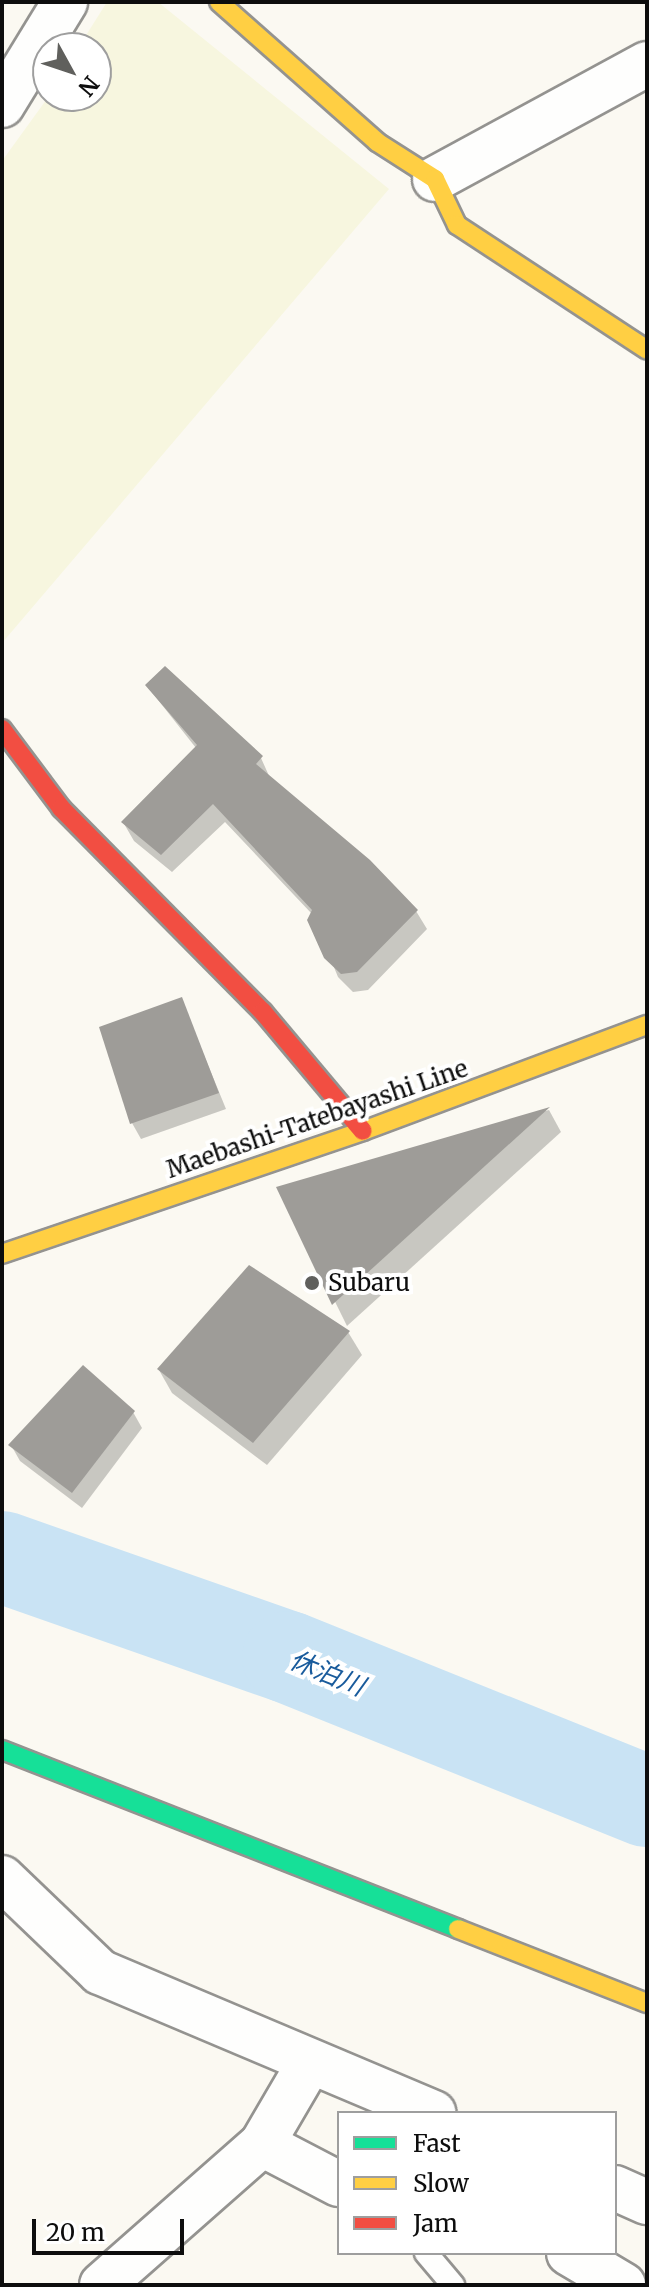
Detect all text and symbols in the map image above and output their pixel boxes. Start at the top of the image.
north arrow [32,32,112,112]
text: N [73,70,105,102]
street label: Maebashi-Tatebayashi Line [163,1054,471,1184]
place label: Subaru [328,1269,410,1297]
marker: Subaru [303,1274,321,1292]
water label: 休泊川 [285,1644,369,1702]
legend [337,2111,617,2255]
text: Fast [413,2128,461,2159]
text: Slow [413,2168,469,2199]
scale bar [36,2203,188,2253]
text: Jam [413,2208,458,2239]
text: 20 m [46,2217,105,2248]

